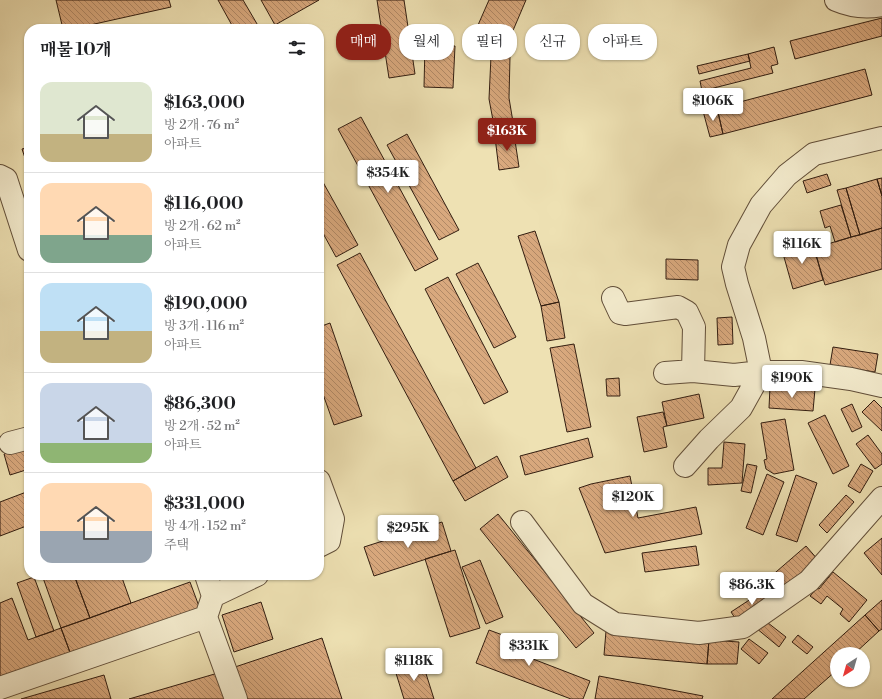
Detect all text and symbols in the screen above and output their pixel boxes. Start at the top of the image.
chip: 매매 [336,24,391,60]
chip: 월세 [399,24,454,60]
chip: 필터 [462,24,517,60]
chip: 신규 [525,24,580,60]
chip: 아파트 [588,24,657,60]
icon: filters [286,37,308,59]
text: 매물 10개 [40,39,112,61]
pin: $106K [685,88,741,122]
text: $163,000 [164,92,245,114]
text: $106K [692,93,734,109]
icon: home [72,98,120,146]
text: 방 2개 · 76 m² [164,117,239,133]
pin: $163K [479,118,535,152]
text: $163K [487,123,527,139]
text: 아파트 [164,136,202,152]
pin: $354K [360,160,416,194]
text: $354K [366,165,410,181]
text: $116,000 [164,193,243,215]
icon: home [72,199,120,247]
text: 방 2개 · 62 m² [164,218,241,234]
pin: $116K [774,231,830,265]
text: $116K [783,236,821,252]
text: 아파트 [164,237,202,253]
text: $190,000 [164,293,247,315]
icon: home [72,299,120,347]
text: 방 3개 · 116 m² [164,318,244,334]
text: 아파트 [164,337,202,353]
pin: $190K [764,365,820,399]
text: $190K [771,370,813,386]
text: $86,300 [164,393,236,415]
icon: home [72,399,120,447]
text: 방 2개 · 52 m² [164,418,240,434]
text: 아파트 [164,437,202,453]
pin: $120K [605,484,661,518]
text: $120K [612,489,654,505]
text: $331,000 [164,493,245,515]
icon: home [72,499,120,547]
pin: $295K [380,515,436,549]
text: 방 4개 · 152 m² [164,518,246,534]
text: $295K [387,520,429,536]
text: 주택 [164,537,189,553]
pin: $86.3K [719,572,785,606]
text: $86.3K [729,577,775,593]
pin: $331K [501,633,557,667]
text: $331K [509,638,549,654]
north arrow [830,647,870,687]
map controls [830,647,870,687]
pin: $118K [386,648,442,682]
text: $118K [394,653,434,669]

